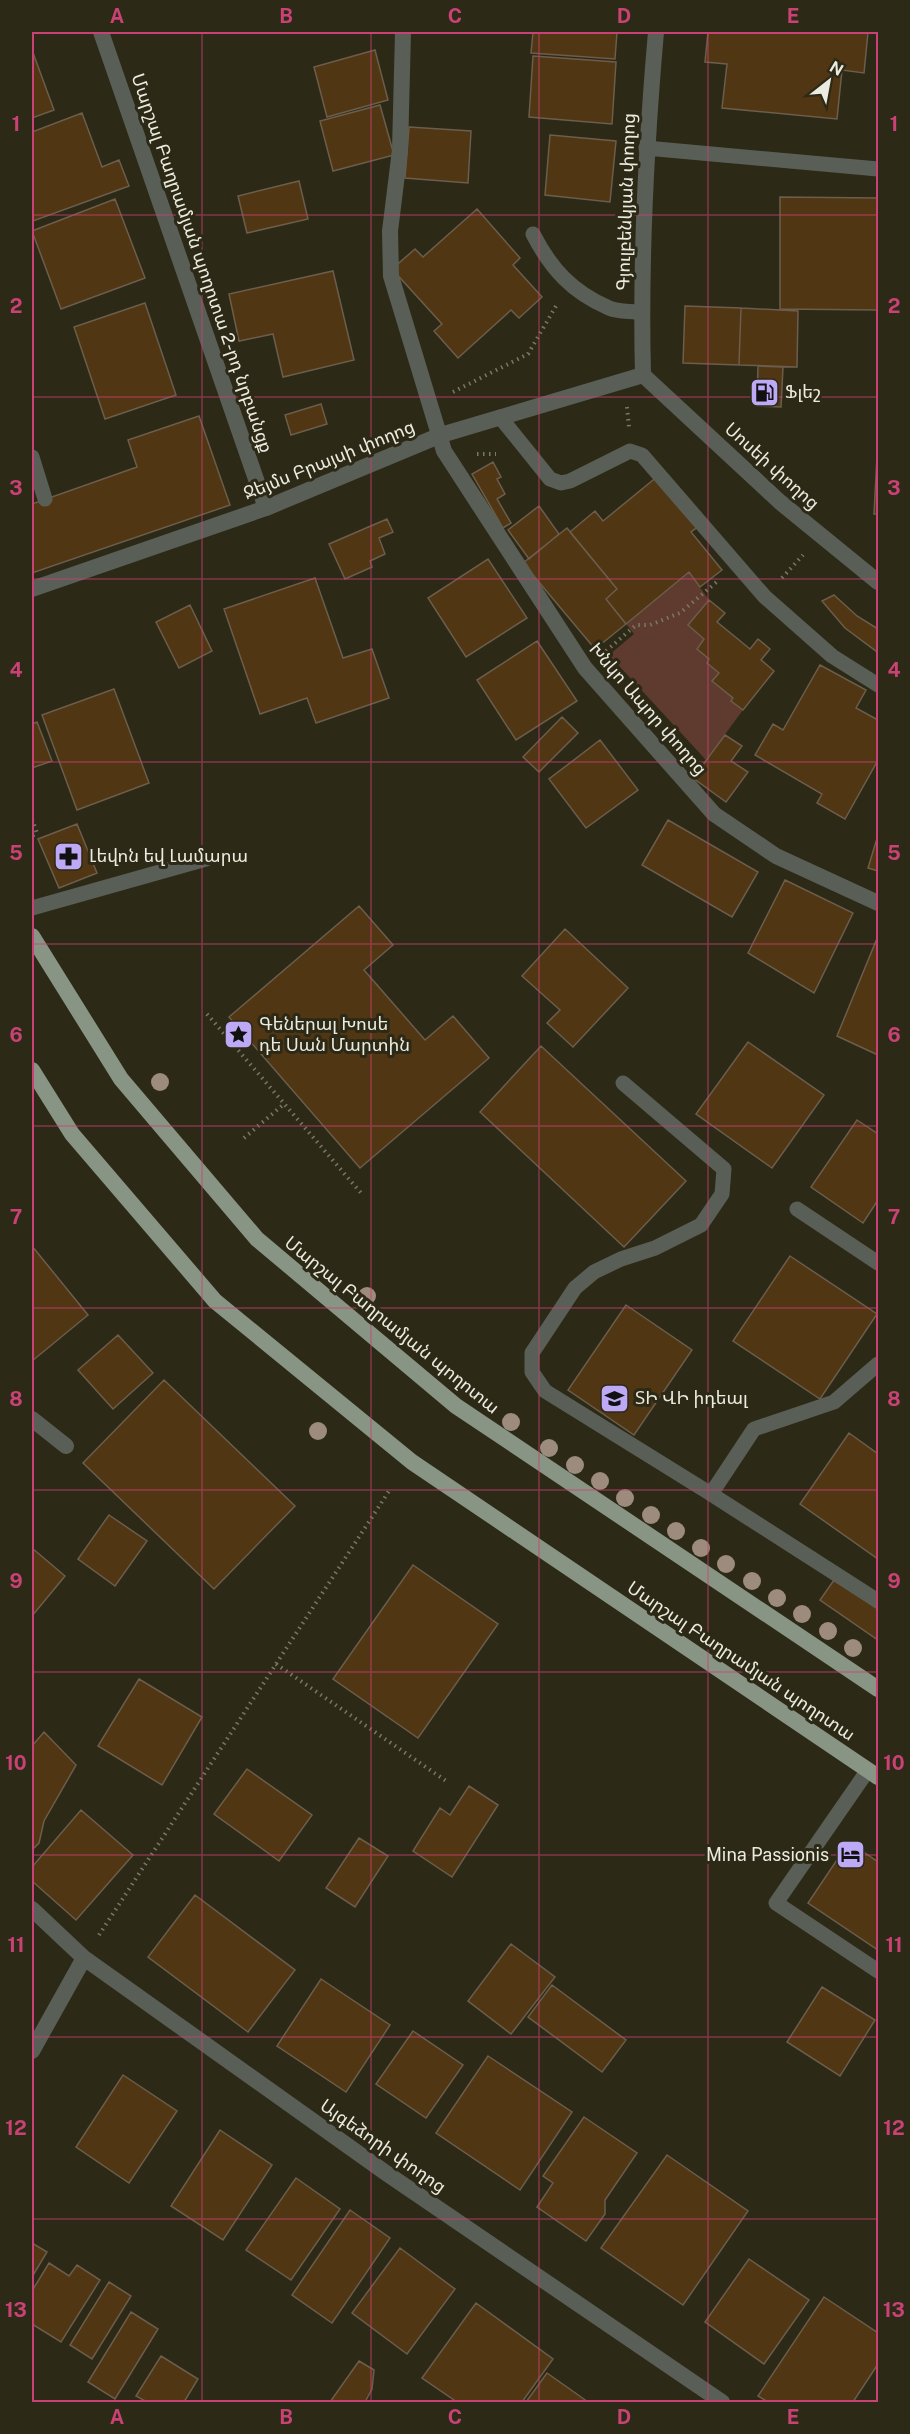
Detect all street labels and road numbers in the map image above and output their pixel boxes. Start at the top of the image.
street label: Մարշալ Բաղրամյան պողոտա 2-րդ նրբանցք [127,70,277,455]
street label: Գյուլբենկյան փողոց [612,113,639,291]
street label: Ջեյմս Բրայսի փողոց [240,416,418,504]
street label: Սոսեի փողոց [721,418,824,514]
street label: Խնկո Ապոր փողոց [585,638,711,779]
street label: Մարշալ Բաղրամյան պողոտա [281,1231,504,1418]
street label: Մարշալ Բաղրամյան պողոտա [623,1576,859,1745]
street label: Այգեձորի փողոց [316,2094,450,2197]

